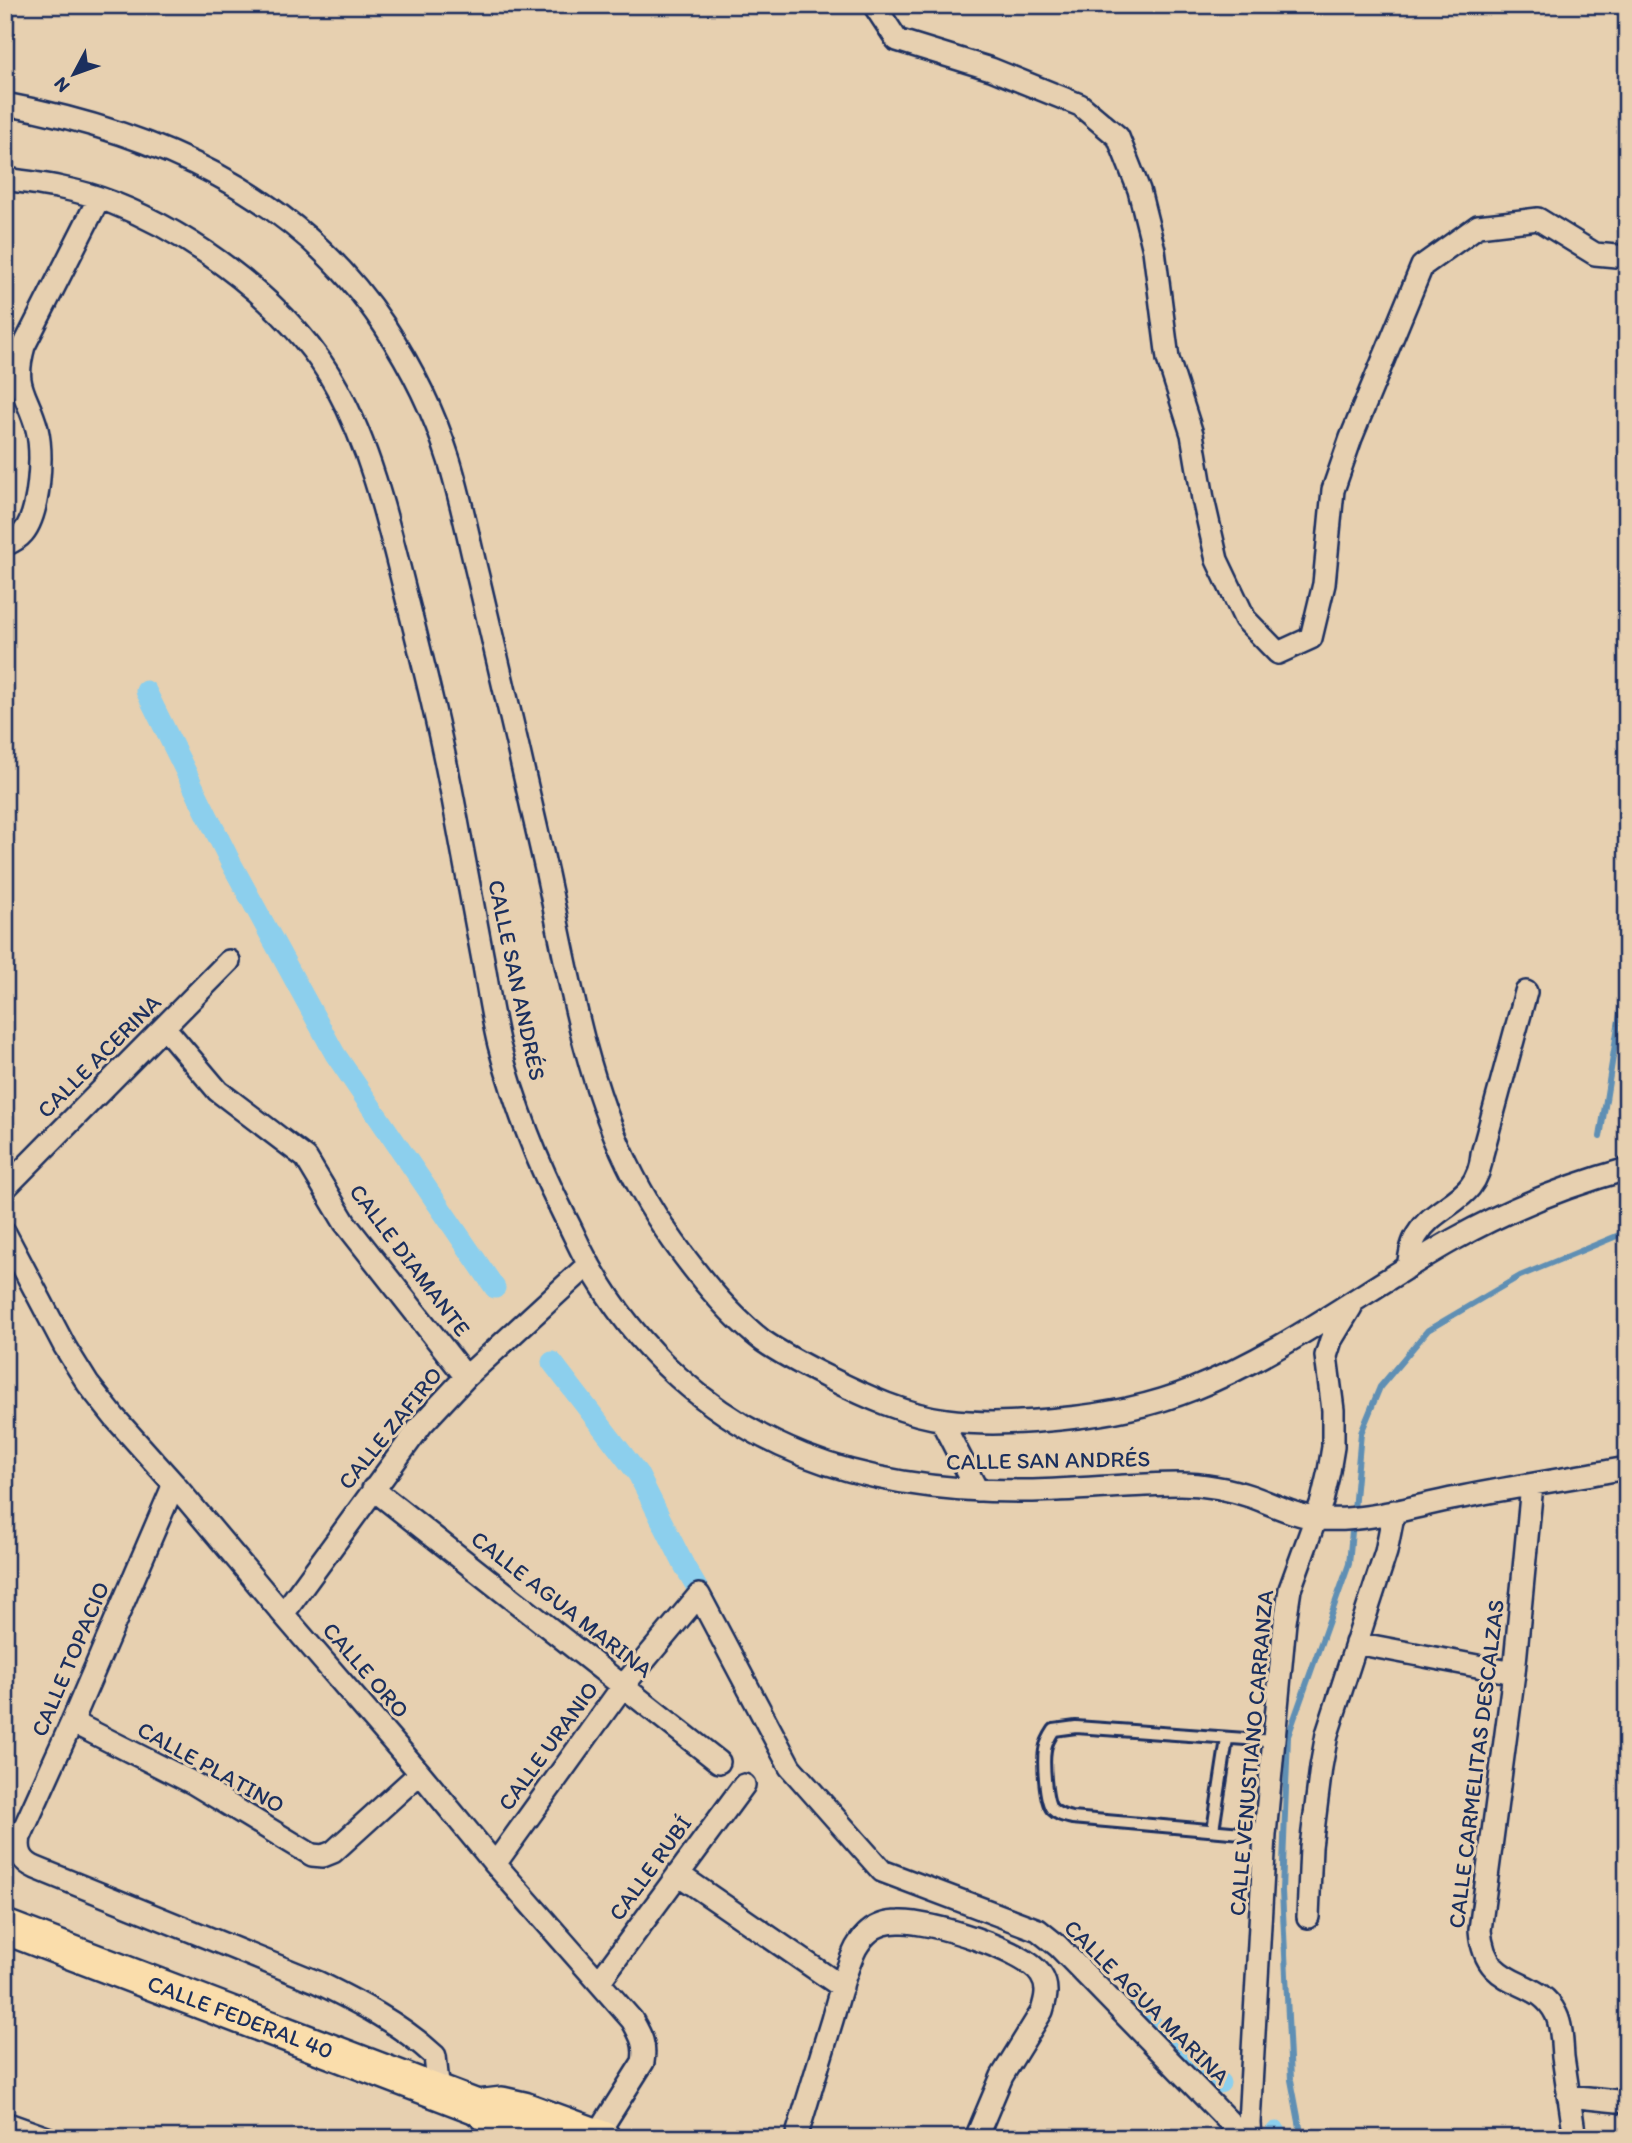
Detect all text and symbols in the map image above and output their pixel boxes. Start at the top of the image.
north arrow [38,38,108,108]
text: N [49,72,74,97]
street label: CALLE SAN ANDRÉS [482,877,552,1083]
street label: CALLE ACERINA [31,988,167,1124]
street label: CALLE DIAMANTE [344,1178,477,1342]
street label: CALLE ZAFIRO [332,1361,448,1495]
street label: CALLE SAN ANDRÉS [946,1444,1150,1476]
street label: CALLE AGUA MARINA [466,1524,659,1684]
street label: CALLE TOPACIO [25,1577,115,1741]
street label: CALLE VENUSTIANO CARRANZA [1223,1588,1279,1917]
street label: CALLE CARMELITAS DESCALZAS [1442,1598,1510,1930]
street label: CALLE ORO [317,1616,415,1724]
street label: CALLE URANIO [492,1676,604,1816]
street label: CALLE PLATINO [133,1715,289,1819]
street label: CALLE RUBÍ [603,1810,697,1926]
street label: CALLE AGUA MARINA [1058,1913,1236,2091]
street label: CALLE FEDERAL 40 [144,1969,337,2065]

